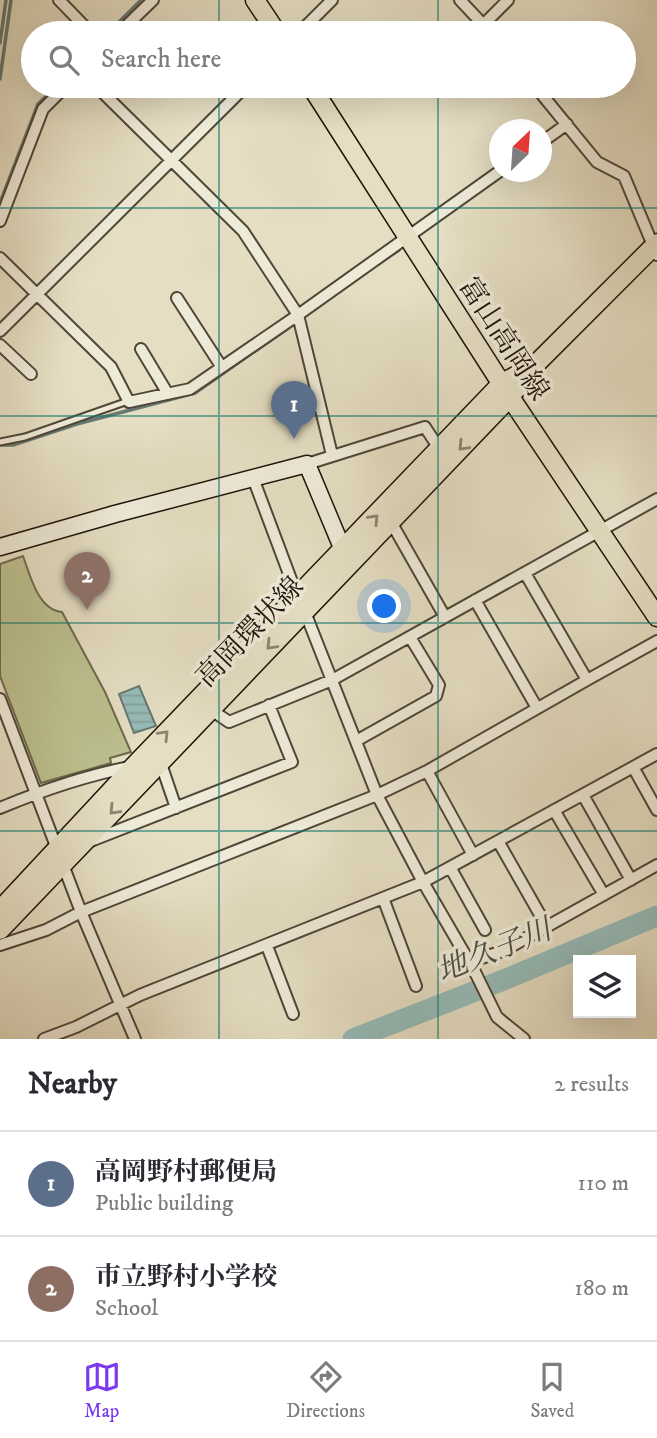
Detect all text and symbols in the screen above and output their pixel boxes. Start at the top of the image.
search box [21,21,636,98]
icon: search [45,41,83,79]
text: Search here [101,43,221,76]
north arrow [489,119,552,182]
street label: 富山高岡線 [451,271,557,407]
pin: 1 [271,381,317,439]
one-way arrow [459,438,472,451]
one-way arrow [365,514,378,527]
pin: 2 [64,552,110,610]
street label: 高岡環状線 [189,570,311,695]
your location [367,589,401,623]
one-way arrow [267,637,280,650]
one-way arrow [155,730,168,743]
one-way arrow [110,802,122,815]
water label: 地久子川 [432,911,560,991]
map controls [573,955,636,1018]
button: layers [573,955,636,1018]
text: Nearby [28,1066,117,1103]
text: 2 results [554,1070,629,1099]
text: 高岡野村郵便局 [95,1156,277,1189]
text: 1 [47,1169,55,1198]
text: 110 m [578,1169,629,1198]
text: Public building [95,1189,233,1218]
text: 市立野村小学校 [95,1261,277,1294]
text: 2 [45,1274,57,1303]
text: 180 m [574,1274,629,1303]
text: School [95,1294,158,1323]
tab: Map [83,1358,121,1423]
tab: Directions [286,1358,365,1423]
tab: Saved [531,1358,574,1423]

